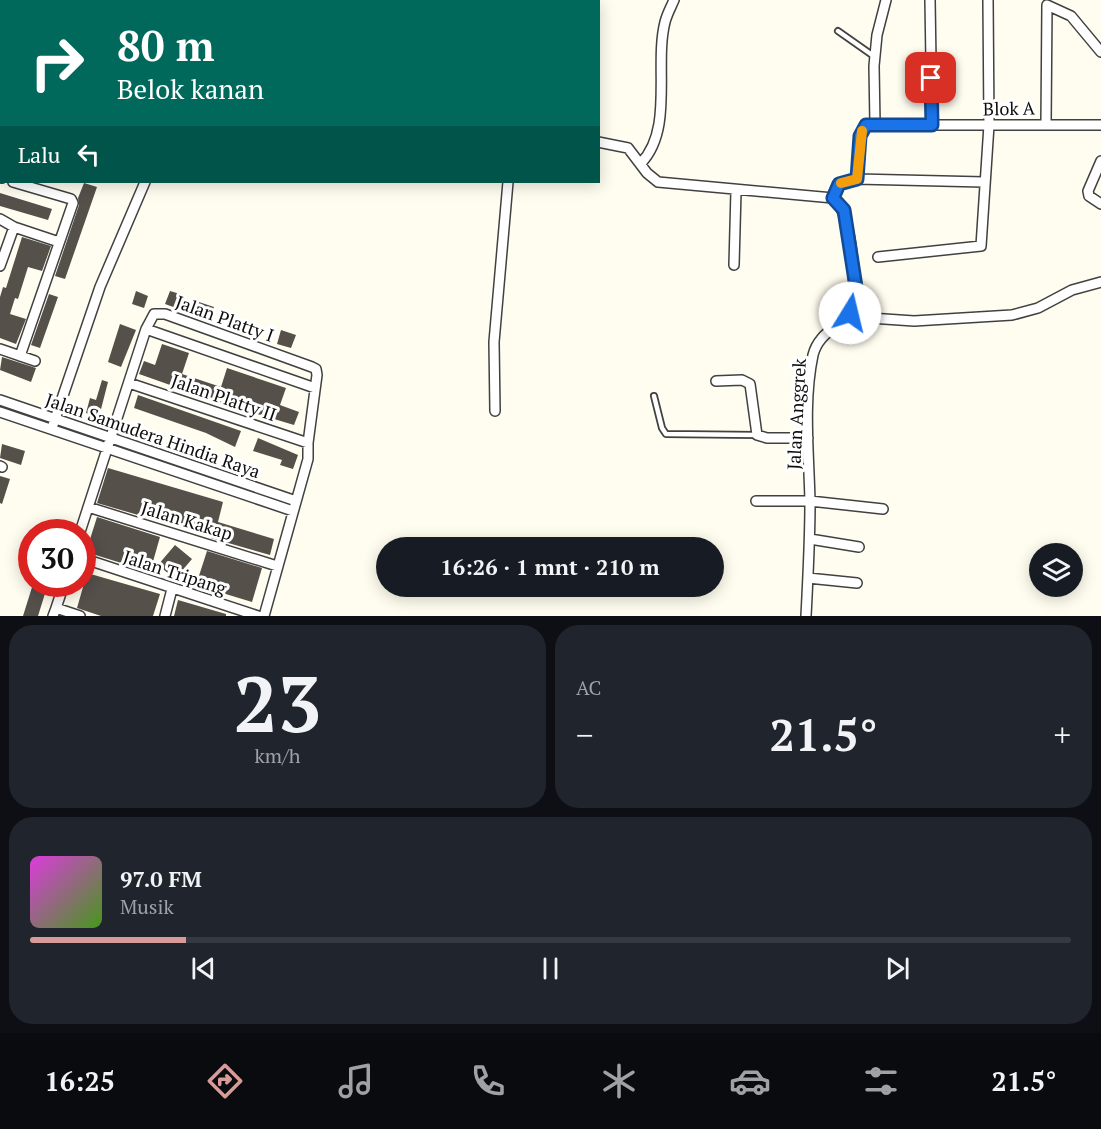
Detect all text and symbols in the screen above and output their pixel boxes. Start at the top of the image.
text: 80 m [117,17,215,73]
icon: right [18,24,96,102]
pin [905,52,956,103]
icon: arrive [914,61,947,94]
text: Belok kanan [117,71,264,107]
street label: Blok A [983,96,1036,120]
icon: left [72,138,105,171]
text: Lalu [18,140,60,169]
position arrow [818,281,882,345]
street label: Jalan Platty I [172,289,278,347]
street label: Jalan Anggrek [781,357,811,470]
street label: Jalan Platty II [168,368,280,426]
street label: Jalan Samudera Hindia Raya [42,387,264,483]
street label: Jalan Kakap [139,495,235,545]
speed limit sign: 30 [18,519,96,597]
map controls [1029,543,1083,597]
button: layers [1029,543,1083,597]
street label: Jalan Tripang [120,544,230,600]
text: 16:26 · 1 mnt · 210 m [440,552,660,581]
text: 23 [233,651,322,754]
text: AC [576,674,601,701]
text: 21.5° [769,704,878,764]
text: − [576,713,594,756]
text: + [1053,713,1071,756]
text: km/h [254,742,301,769]
text: 97.0 FM [120,864,202,893]
text: Musik [120,893,174,920]
icon: previous [187,952,220,985]
icon: pause [534,952,567,985]
icon: next [881,952,914,985]
icon: directions [204,1060,246,1102]
icon: music [335,1060,377,1102]
icon: phone [467,1060,509,1102]
icon: climate [598,1060,640,1102]
icon: car [729,1060,771,1102]
icon: filters [860,1060,902,1102]
text: 16:25 [45,1063,115,1099]
text: 21.5° [991,1063,1056,1099]

